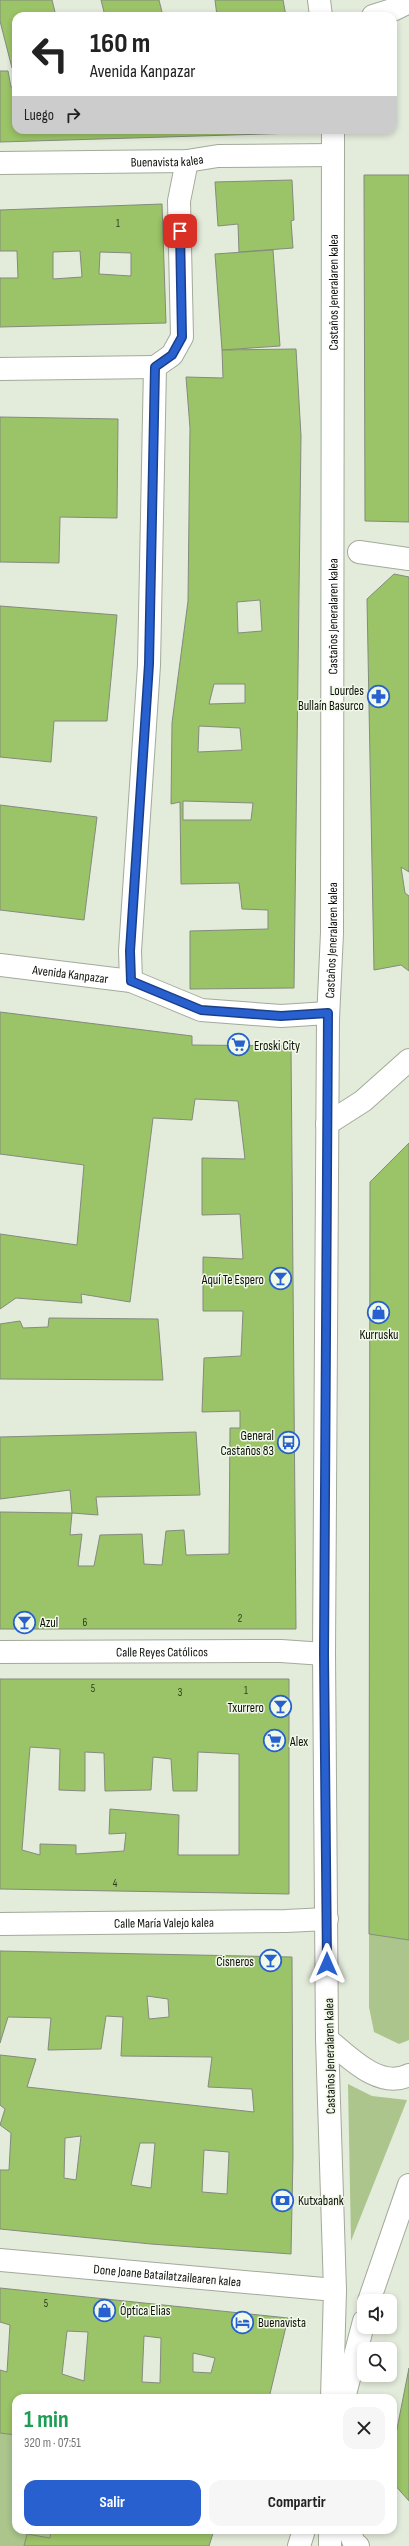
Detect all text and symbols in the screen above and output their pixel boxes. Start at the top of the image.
text: 160 m [90,27,150,60]
icon: left [24,28,76,80]
text: Avenida Kanpazar [90,61,196,82]
icon: right [62,104,84,126]
text: Luego [24,106,54,125]
street label: Buenavista kalea [131,151,205,171]
pin [163,214,197,248]
house number: 1 [116,217,120,230]
icon: arrive [169,220,191,242]
street label: Castaños Jeneralaren kalea [326,234,342,350]
street label: Castaños Jeneralaren kalea [325,558,341,674]
place label: Lourdes Bullaín Basurco [298,683,364,714]
pharmacy icon: Lourdes Bullaín Basurco [366,684,392,710]
street label: Castaños Jeneralaren kalea [322,882,341,999]
street label: Avenida Kanpazar [31,962,109,987]
supermarket icon: Eroski City [226,1032,252,1058]
place label: Eroski City [254,1038,300,1054]
bar icon: Aquí Te Espero [267,1266,293,1292]
place label: Aquí Te Espero [201,1272,264,1288]
shop icon: Kurrusku [366,1299,392,1325]
place label: Kurrusku [359,1327,399,1343]
place label: General Castaños 83 [221,1428,274,1459]
bus stop icon: General Castaños 83 [276,1429,302,1455]
bar icon: Azul [12,1609,38,1635]
house number: 2 [238,1612,243,1625]
place label: Azul [39,1615,58,1631]
house number: 6 [83,1616,88,1629]
street label: Calle Reyes Católicos [116,1644,208,1661]
house number: 5 [91,1682,95,1695]
house number: 1 [244,1684,248,1697]
house number: 3 [178,1686,183,1699]
bar icon: Txurrero [267,1694,293,1720]
place label: Txurrero [228,1700,264,1716]
supermarket icon: Alex [262,1728,288,1754]
place label: Alex [289,1734,308,1750]
house number: 4 [113,1877,118,1890]
street label: Calle María Valejo kalea [114,1915,214,1932]
position arrow [306,1943,348,1985]
bar icon: Cisneros [257,1948,283,1974]
place label: Cisneros [216,1954,254,1970]
street label: Castaños Jeneralaren kalea [321,1998,339,2114]
bank icon: Kutxabank [270,2187,296,2213]
place label: Kutxabank [298,2193,344,2209]
street label: Done Joane Batailatzailearen kalea [93,2261,242,2291]
map controls [357,2294,397,2382]
button: sound [357,2294,397,2334]
house number: 5 [44,2297,48,2310]
shop icon: Óptica Elias [92,2297,118,2323]
place label: Óptica Elias [120,2303,171,2319]
hotel icon: Buenavista [229,2309,255,2335]
place label: Buenavista [258,2315,306,2331]
button: search [357,2342,397,2382]
text: 1 min [24,2405,69,2434]
button: close [343,2407,385,2449]
text: 320 m · 07:51 [24,2435,81,2451]
button: Salir [24,2480,201,2526]
button: Compartir [209,2480,385,2526]

